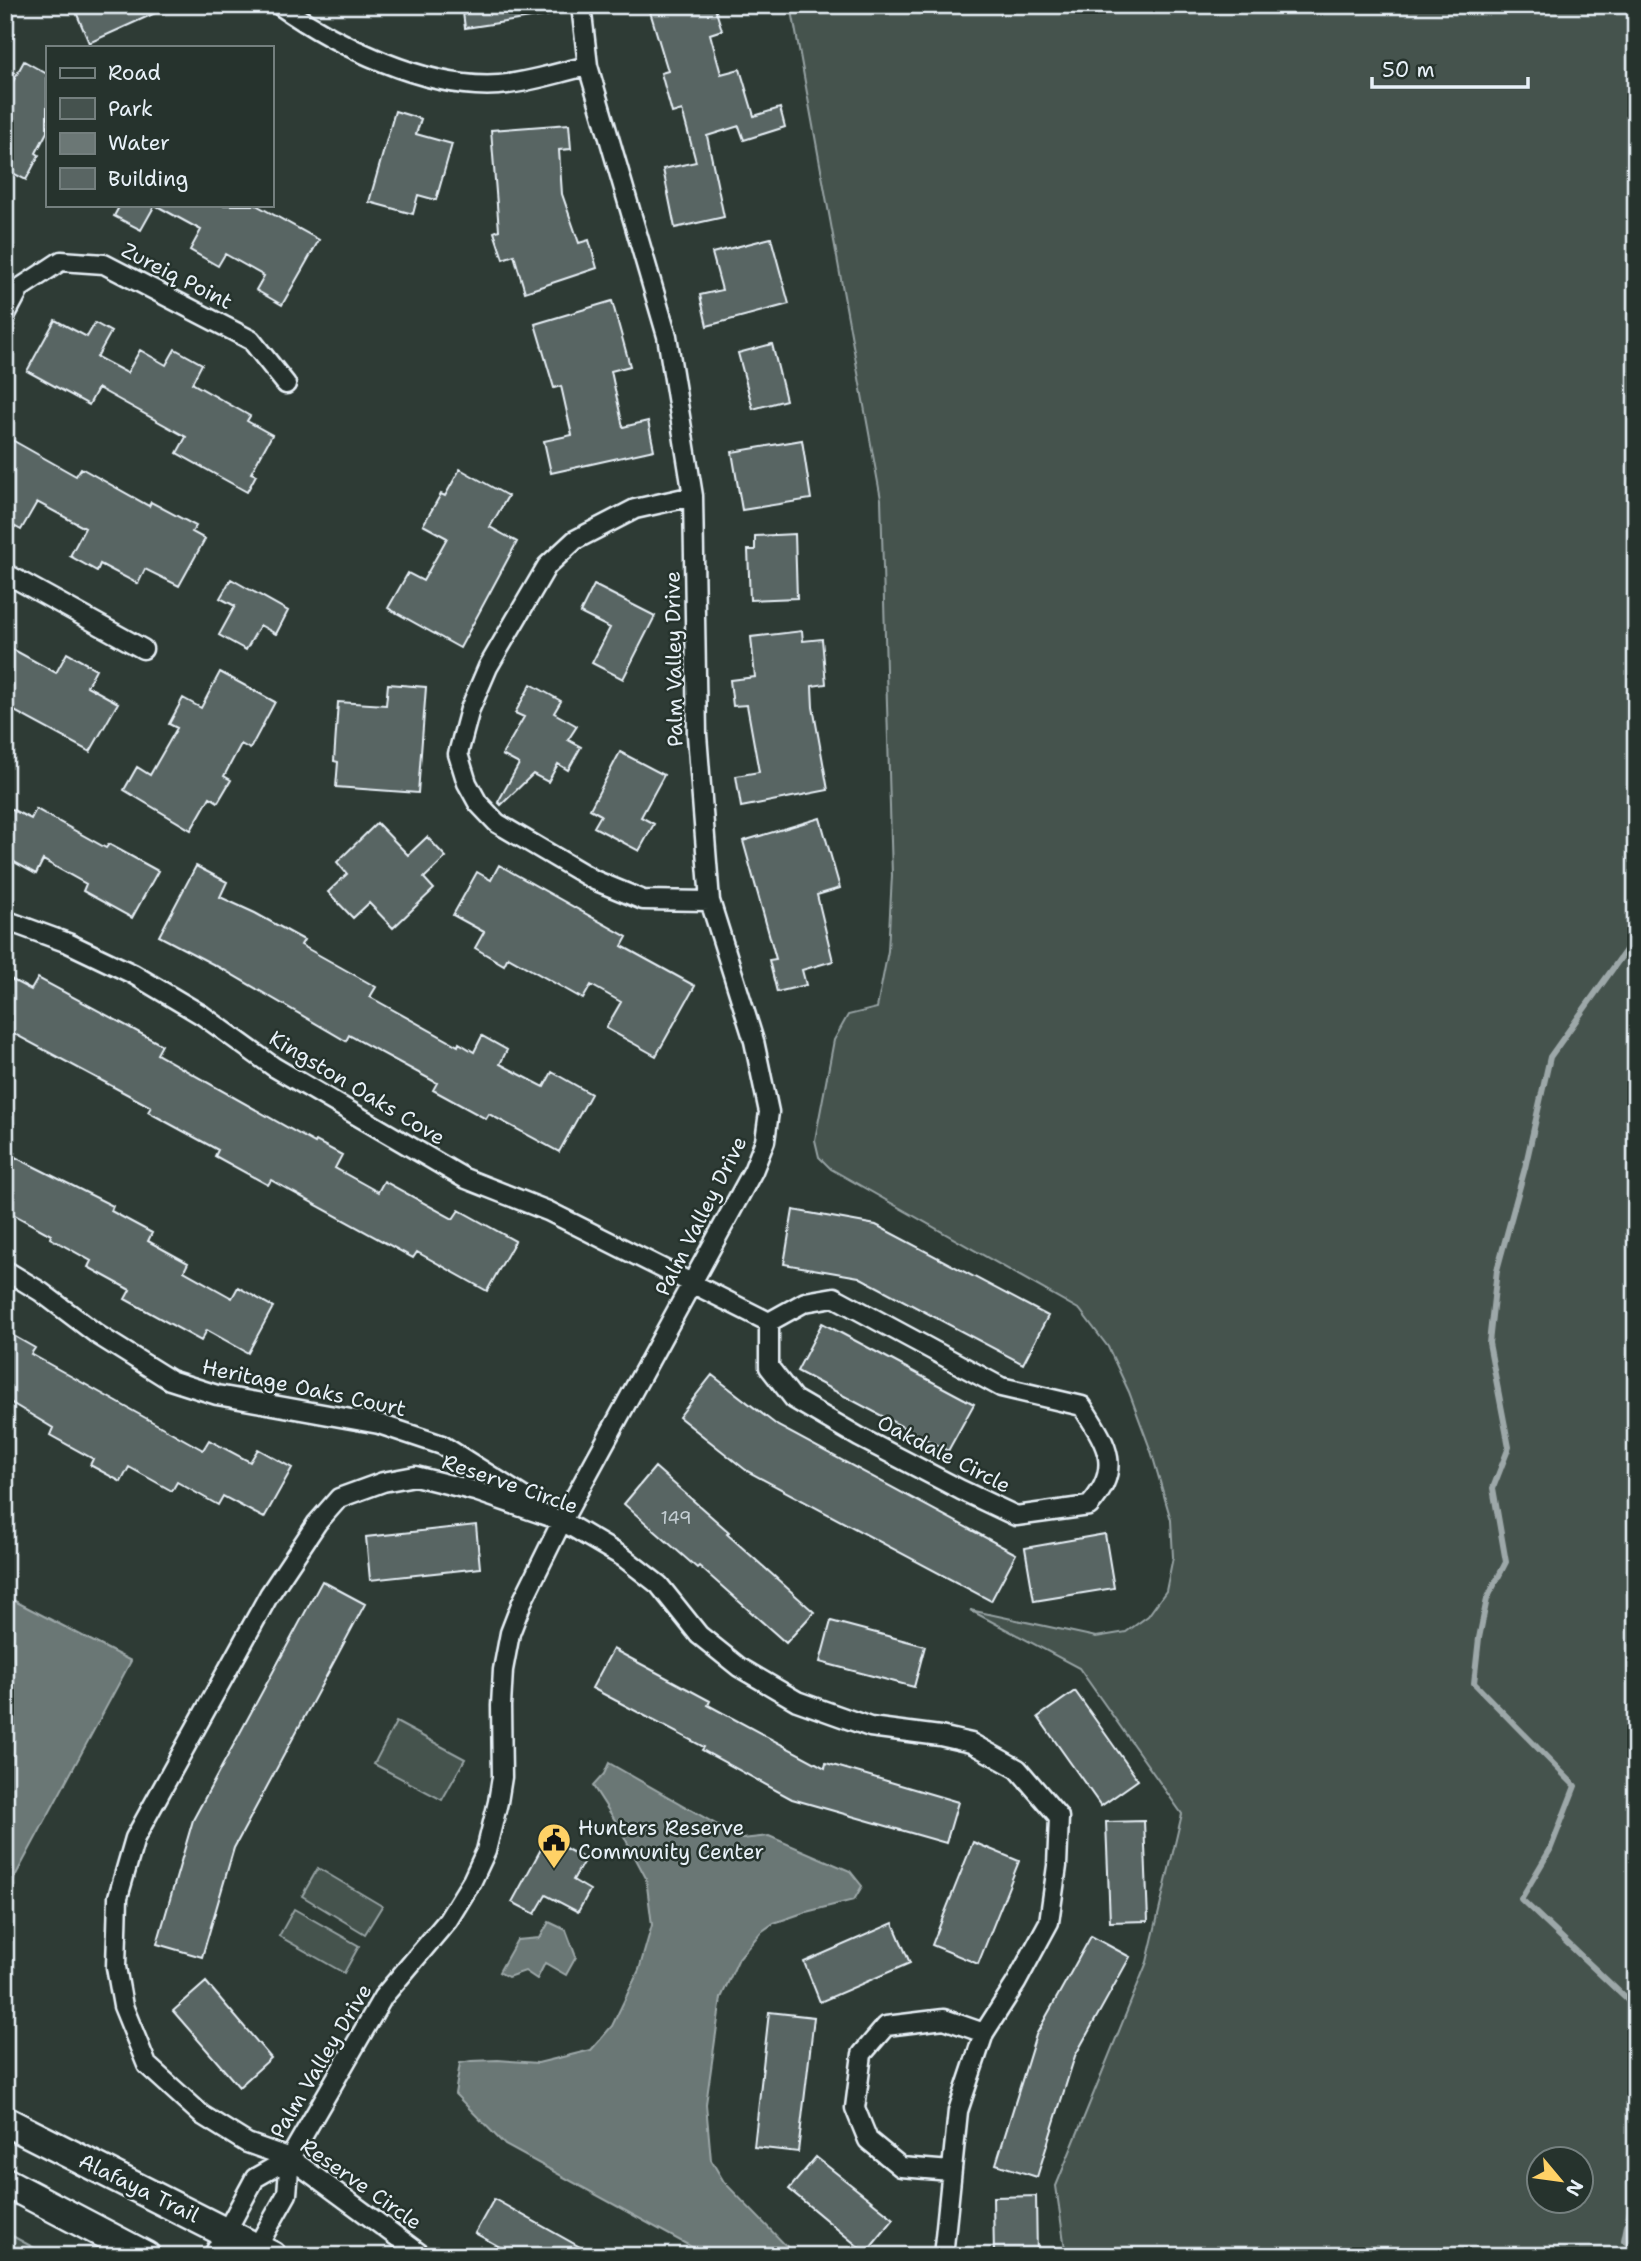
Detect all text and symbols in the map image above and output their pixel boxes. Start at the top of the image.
legend [46,46,273,206]
scale bar [1372,46,1527,90]
text: 50 m [1382,56,1435,84]
text: Road [108,59,161,87]
text: Park [108,95,153,123]
text: Water [108,129,170,157]
text: Building [108,165,188,193]
street label: Zureiq Point [117,236,237,316]
street label: Palm Valley Drive [658,571,690,747]
street label: Kingston Oaks Cove [264,1024,450,1152]
street label: Palm Valley Drive [649,1131,753,1301]
street label: Heritage Oaks Court [199,1353,409,1423]
street label: Oakdale Circle [872,1408,1016,1500]
street label: Reserve Circle [438,1448,582,1520]
house number: 149 [660,1506,692,1530]
place label: Hunters Reserve Community Center [578,1814,764,1866]
public building icon: Hunters Reserve Community Center [535,1821,573,1870]
street label: Palm Valley Drive [264,1978,378,2144]
street label: Reserve Circle [295,2132,427,2236]
north arrow [1526,2146,1596,2216]
street label: Alafaya Trail [74,2147,204,2229]
text: N [1560,2175,1589,2201]

